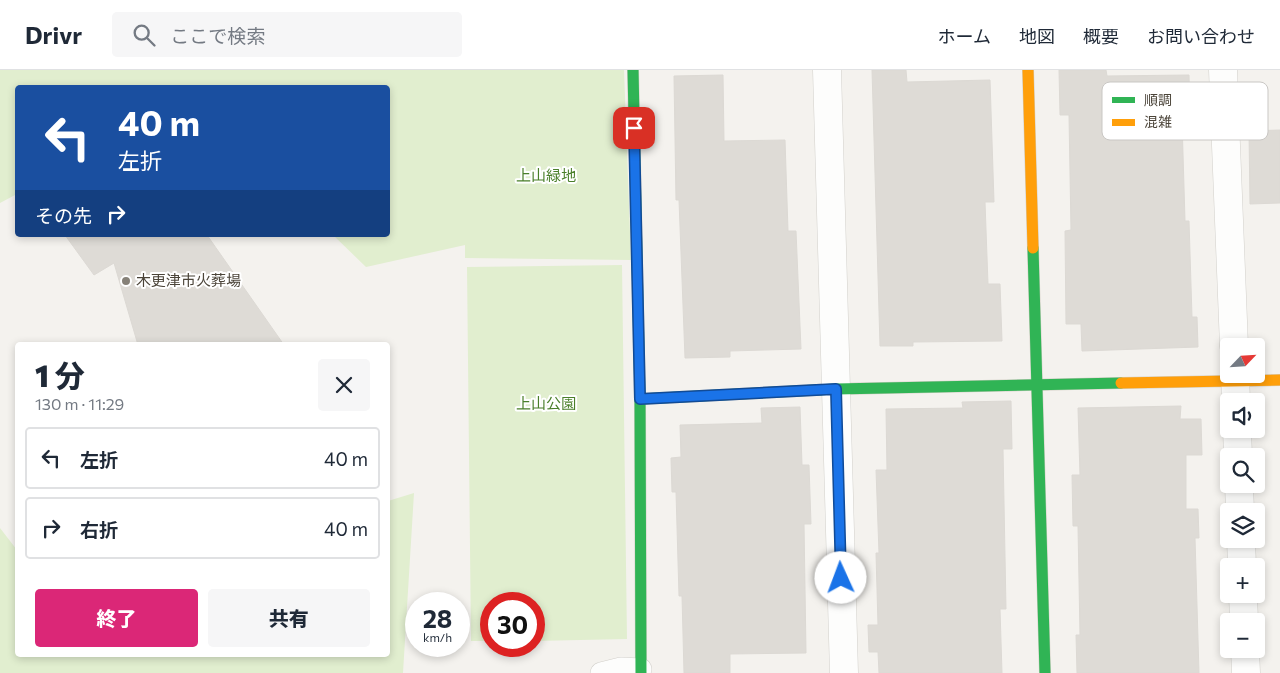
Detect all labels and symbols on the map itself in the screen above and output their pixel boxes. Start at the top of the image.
legend [1102,82,1268,140]
text: 順調 [1144,91,1172,108]
pin [613,107,655,149]
text: 混雑 [1144,113,1172,130]
park label: 上山緑地 [516,166,576,184]
place label: 木更津市火葬場 [136,271,241,289]
marker: 木更津市火葬場 [120,275,132,287]
north arrow [1220,338,1265,382]
park label: 上山公園 [516,394,576,412]
position arrow [814,551,866,603]
speed limit sign: 30 [480,592,545,657]

